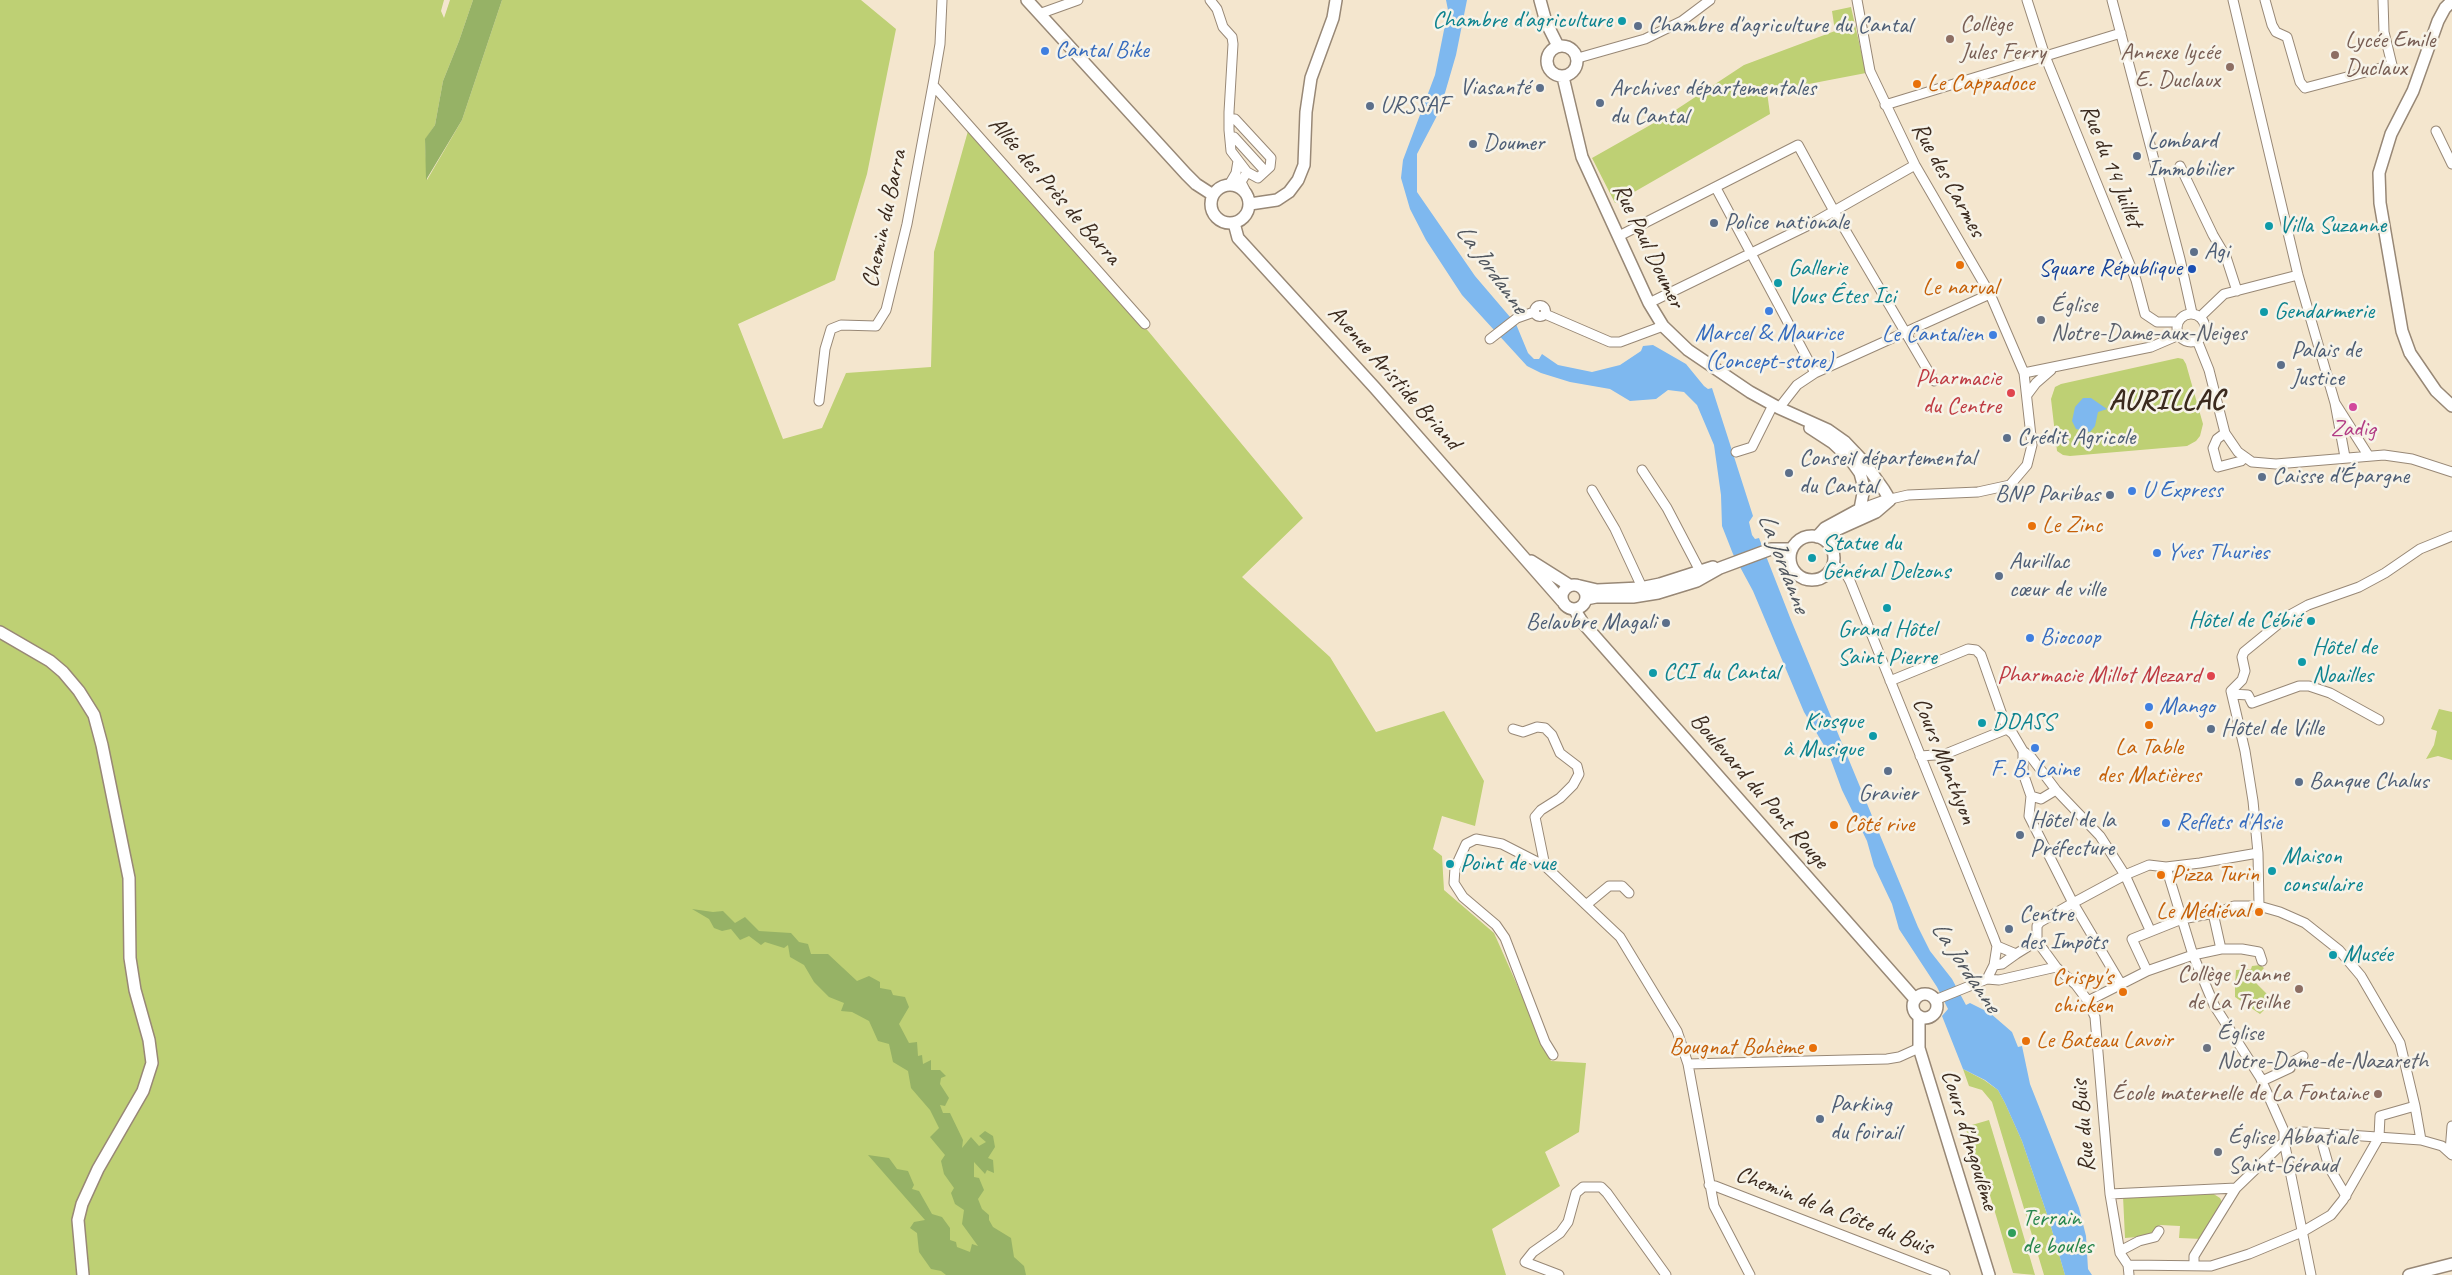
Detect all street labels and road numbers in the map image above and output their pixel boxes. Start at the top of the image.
street label: Rue du 14 Juillet [2073,100,2149,232]
street label: Allée des Près de Barra [982,111,1126,271]
street label: Rue des Carmes [1905,117,1991,243]
street label: Chemin du Barra [856,148,914,290]
street label: Rue Paul Doumer [1605,179,1691,313]
street label: Avenue Aristide Briand [1321,300,1467,456]
street label: Cours Monthyon [1906,693,1982,829]
street label: Boulevard du Pont Rouge [1683,707,1835,875]
street label: Cours d'Angoulême [1934,1066,2004,1214]
street label: Rue du Buis [2066,1079,2102,1173]
street label: Chemin de la Côte du Buis [1731,1160,1937,1262]

